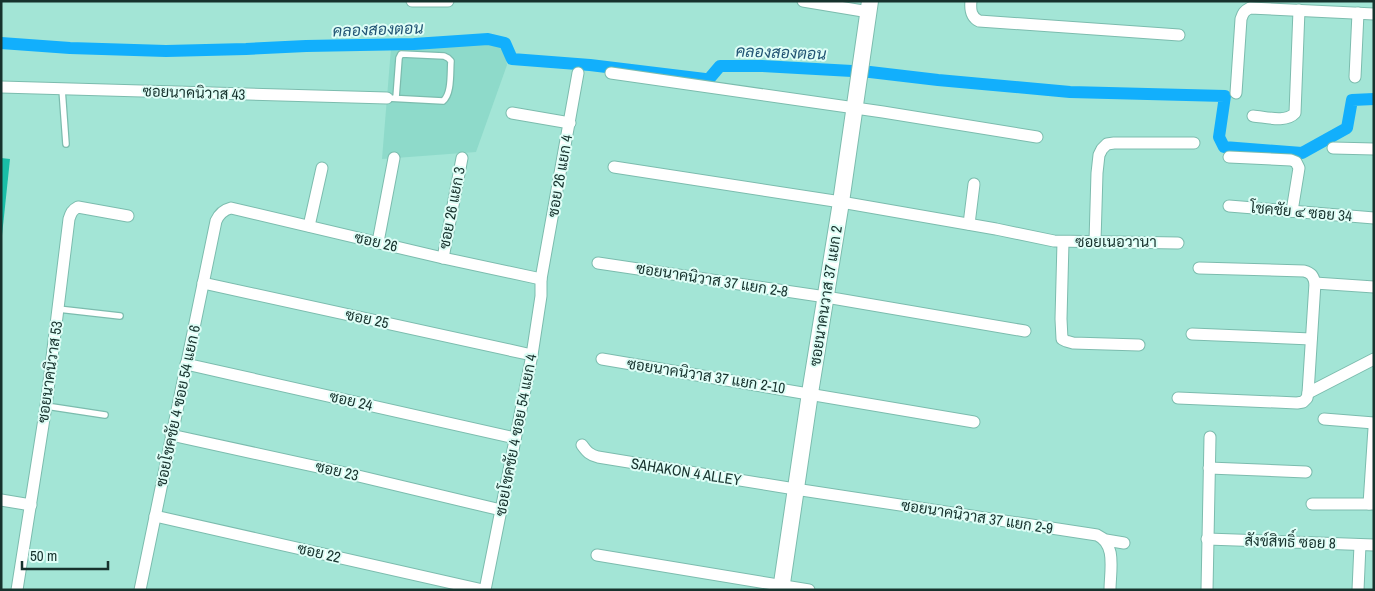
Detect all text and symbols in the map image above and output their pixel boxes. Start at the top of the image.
water label: คลองสองตอน [332,16,424,42]
water label: คลองสองตอน [735,39,827,65]
street label: ซอยนาคนิวาส 43 [142,80,246,105]
street label: ซอย 26 แยก 4 [542,133,577,219]
street label: ซอย 26 แยก 3 [433,165,470,251]
street label: โชคชัย ๔ ซอย 34 [1248,196,1353,226]
street label: ซอยนาคนวาส 37 แยก 2 [804,224,847,368]
street label: ซอย 26 [352,226,400,257]
street label: ซอยเนอวานา [1075,231,1157,252]
street label: ซอยนาคนิวาส 37 แยก 2-8 [635,257,790,302]
street label: ซอย 25 [344,304,391,333]
street label: ซอยนาคนิวาส 53 [32,319,67,424]
street label: ซอยโชคชัย 4 ซอย 54 แยก 6 [150,323,205,489]
street label: ซอยโชคชัย 4 ซอย 54 แยก 4 [489,352,542,518]
street label: ซอยนาคนิวาส 37 แยก 2-10 [625,353,787,398]
street label: ซอย 24 [327,385,375,416]
street label: SAHAKON 4 ALLEY [629,452,744,491]
street label: ซอย 23 [313,455,361,486]
street label: ซอยนาคนิวาส 37 แยก 2-9 [900,494,1055,539]
street label: สังข์สิทธิ์ ซอย 8 [1244,525,1336,554]
street label: ซอย 22 [295,537,343,568]
scale bar [22,538,109,570]
text: 50 m [30,545,57,566]

